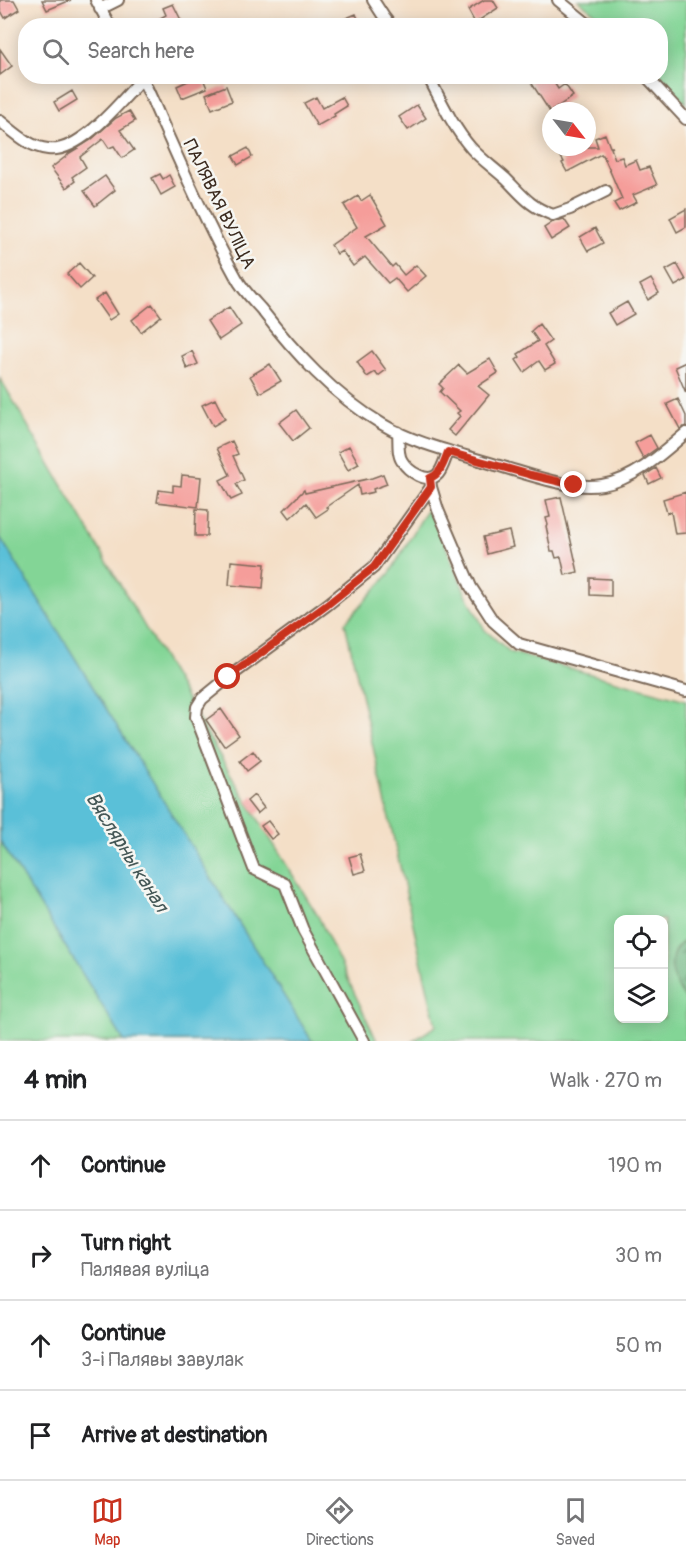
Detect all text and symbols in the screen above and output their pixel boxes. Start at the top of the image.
search box [18,18,668,84]
icon: search [39,35,72,68]
text: Search here [87,37,194,65]
north arrow [542,102,596,156]
street label: ПАЛЯВАЯ ВУЛІЦА [178,135,260,273]
route end [560,471,586,497]
route start [214,663,240,689]
water label: Вяслярны канал [80,787,175,918]
map controls [614,915,668,1023]
button: locate [614,915,668,969]
button: layers [614,969,668,1023]
text: 4 min [24,1064,87,1096]
text: Walk · 270 m [550,1068,662,1093]
icon: ahead [24,1149,57,1182]
text: Continue [81,1151,165,1179]
text: 190 m [608,1153,662,1178]
text: Turn right [81,1229,171,1257]
icon: right [24,1239,57,1272]
text: 30 m [615,1243,662,1268]
text: Палявая вуліца [81,1257,209,1282]
text: Continue [81,1319,165,1347]
icon: ahead [24,1329,57,1362]
text: 50 m [615,1333,662,1358]
text: 3-і Палявы завулак [81,1347,244,1372]
icon: arrive [24,1419,57,1452]
text: Arrive at destination [81,1421,267,1449]
tab: Map [91,1494,124,1550]
tab: Directions [306,1494,374,1550]
tab: Saved [555,1494,595,1550]

